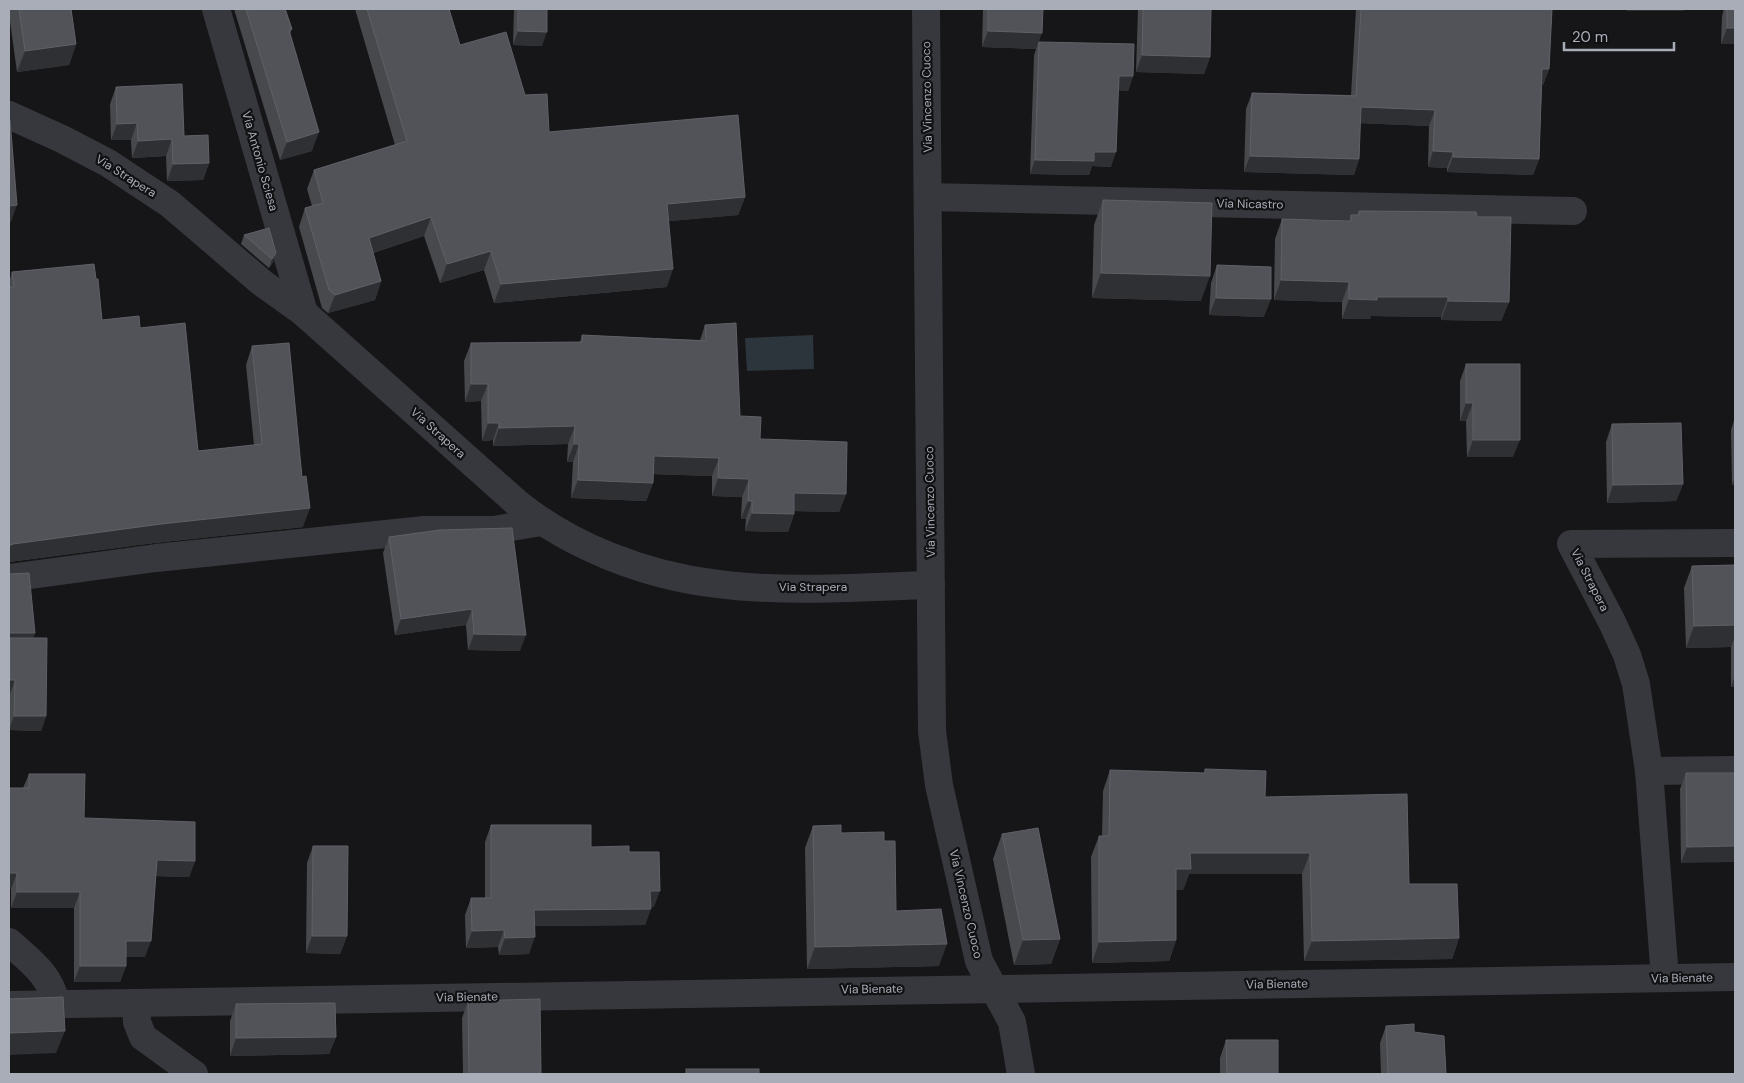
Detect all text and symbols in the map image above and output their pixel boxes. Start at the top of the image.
scale bar [1564,20,1674,52]
text: 20 m [1572,27,1608,47]
street label: Via Vincenzo Cuoco [918,41,936,153]
street label: Via Antonio Sciesa [238,109,282,213]
street label: Via Strapera [93,151,159,201]
street label: Via Nicastro [1216,195,1284,213]
street label: Via Strapera [407,404,469,462]
street label: Via Vincenzo Cuoco [921,446,939,558]
street label: Via Strapera [1567,546,1613,614]
street label: Via Strapera [779,579,847,595]
street label: Via Vincenzo Cuoco [946,848,986,960]
street label: Via Bienate [1651,969,1713,987]
street label: Via Bienate [1246,975,1308,993]
street label: Via Bienate [841,980,903,998]
street label: Via Bienate [436,988,498,1006]

